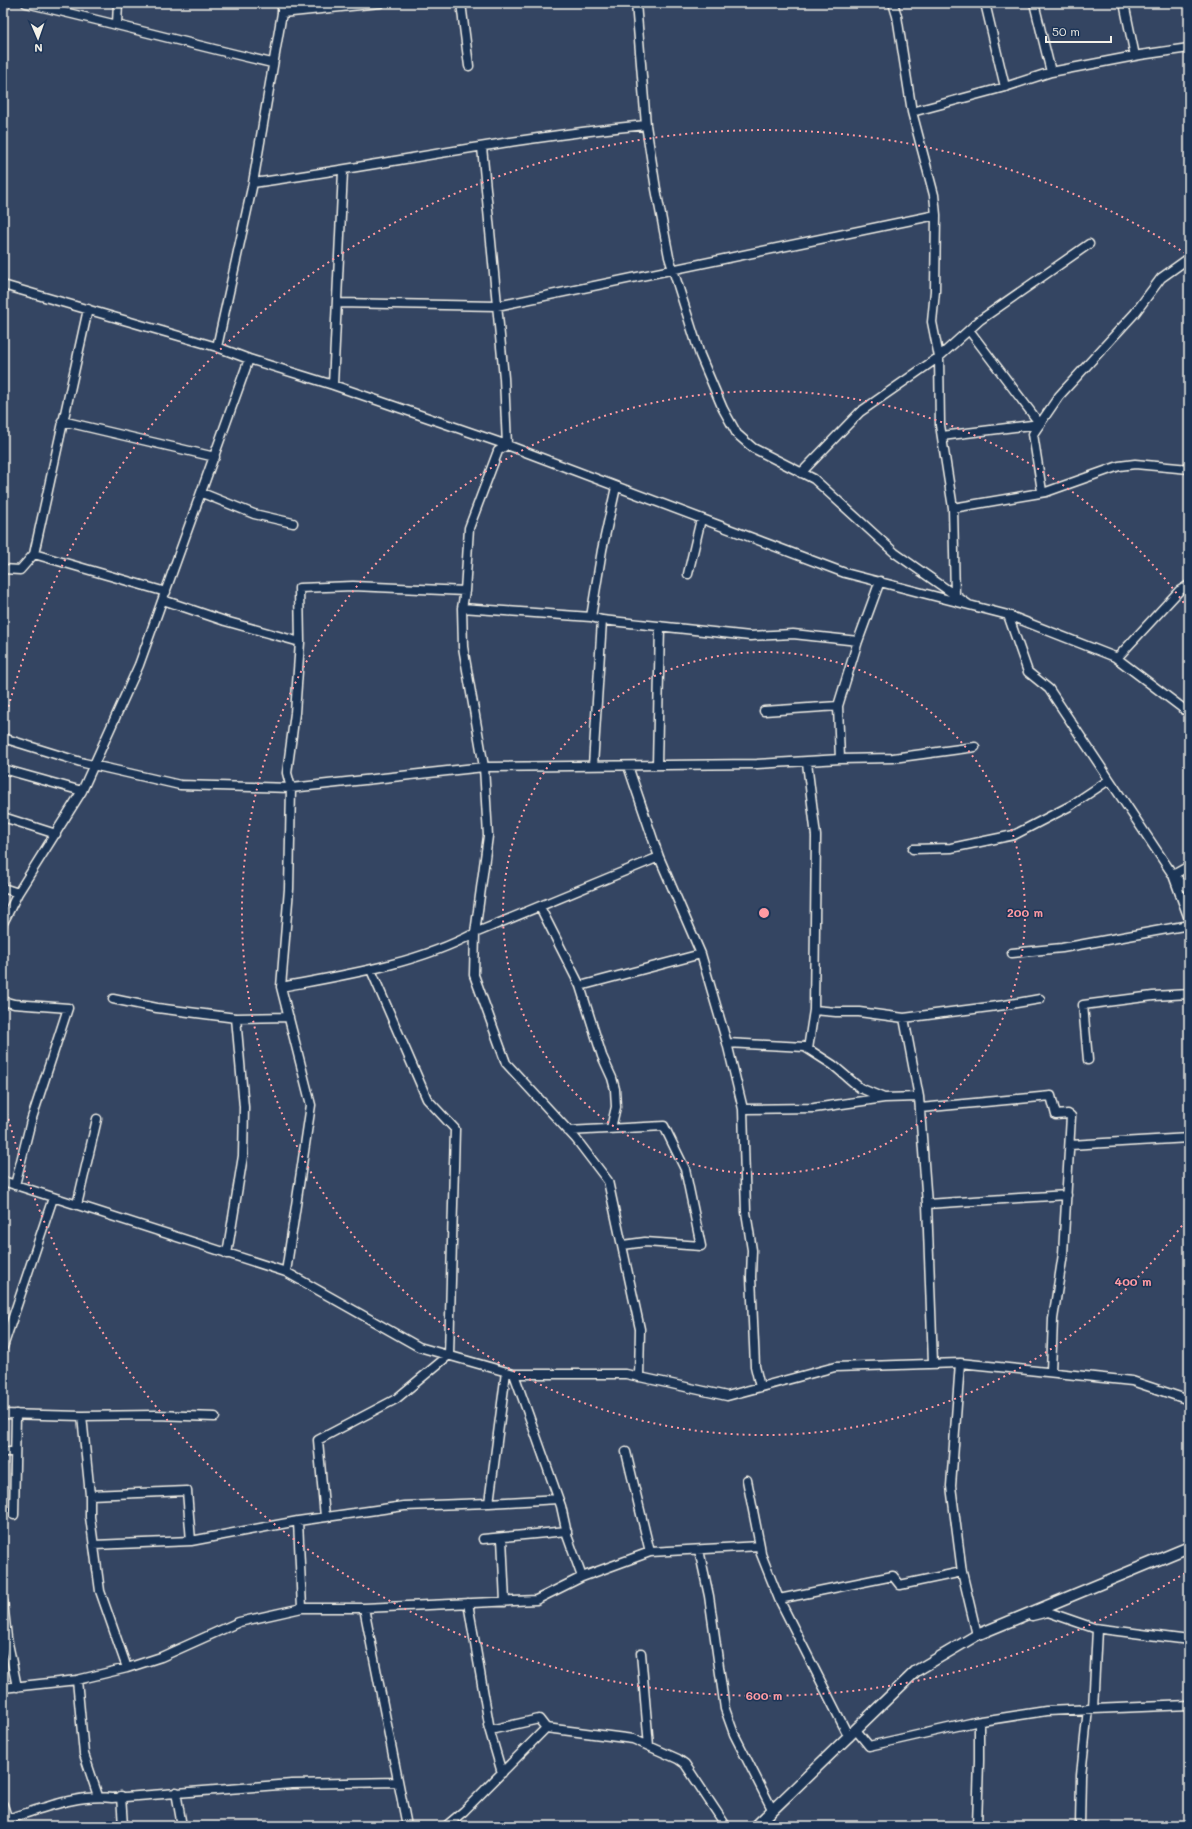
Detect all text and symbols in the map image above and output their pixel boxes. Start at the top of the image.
north arrow [18,18,58,58]
scale bar [1046,18,1111,44]
text: 50 m [1052,23,1080,39]
text: N [34,41,43,56]
text: 200 m [1007,904,1043,920]
centre of rings [757,906,771,920]
text: 400 m [1115,1273,1151,1289]
text: 600 m [746,1687,782,1703]

